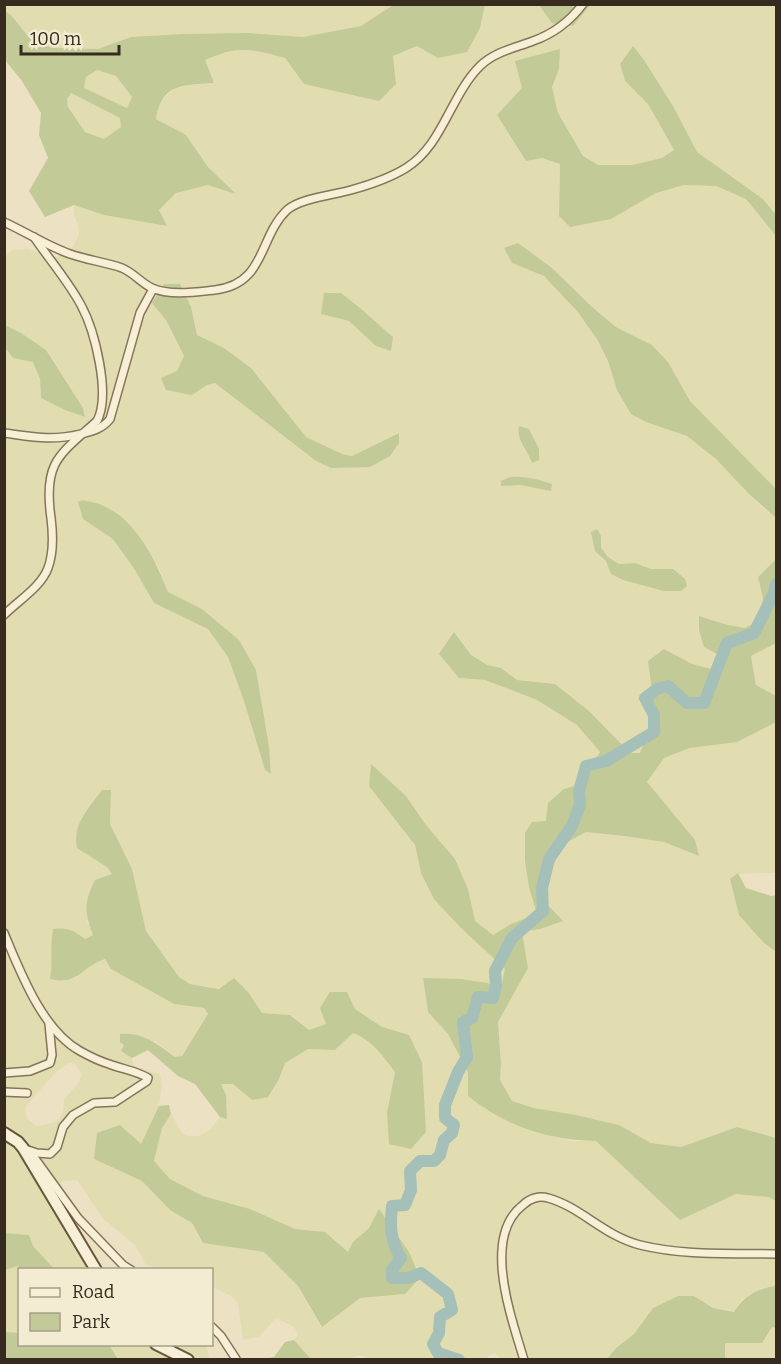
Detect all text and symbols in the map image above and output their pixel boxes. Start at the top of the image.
scale bar [21,18,118,56]
text: 100 m [30,28,81,50]
legend [18,1268,213,1346]
text: Road [72,1281,115,1303]
text: Park [72,1311,111,1333]

